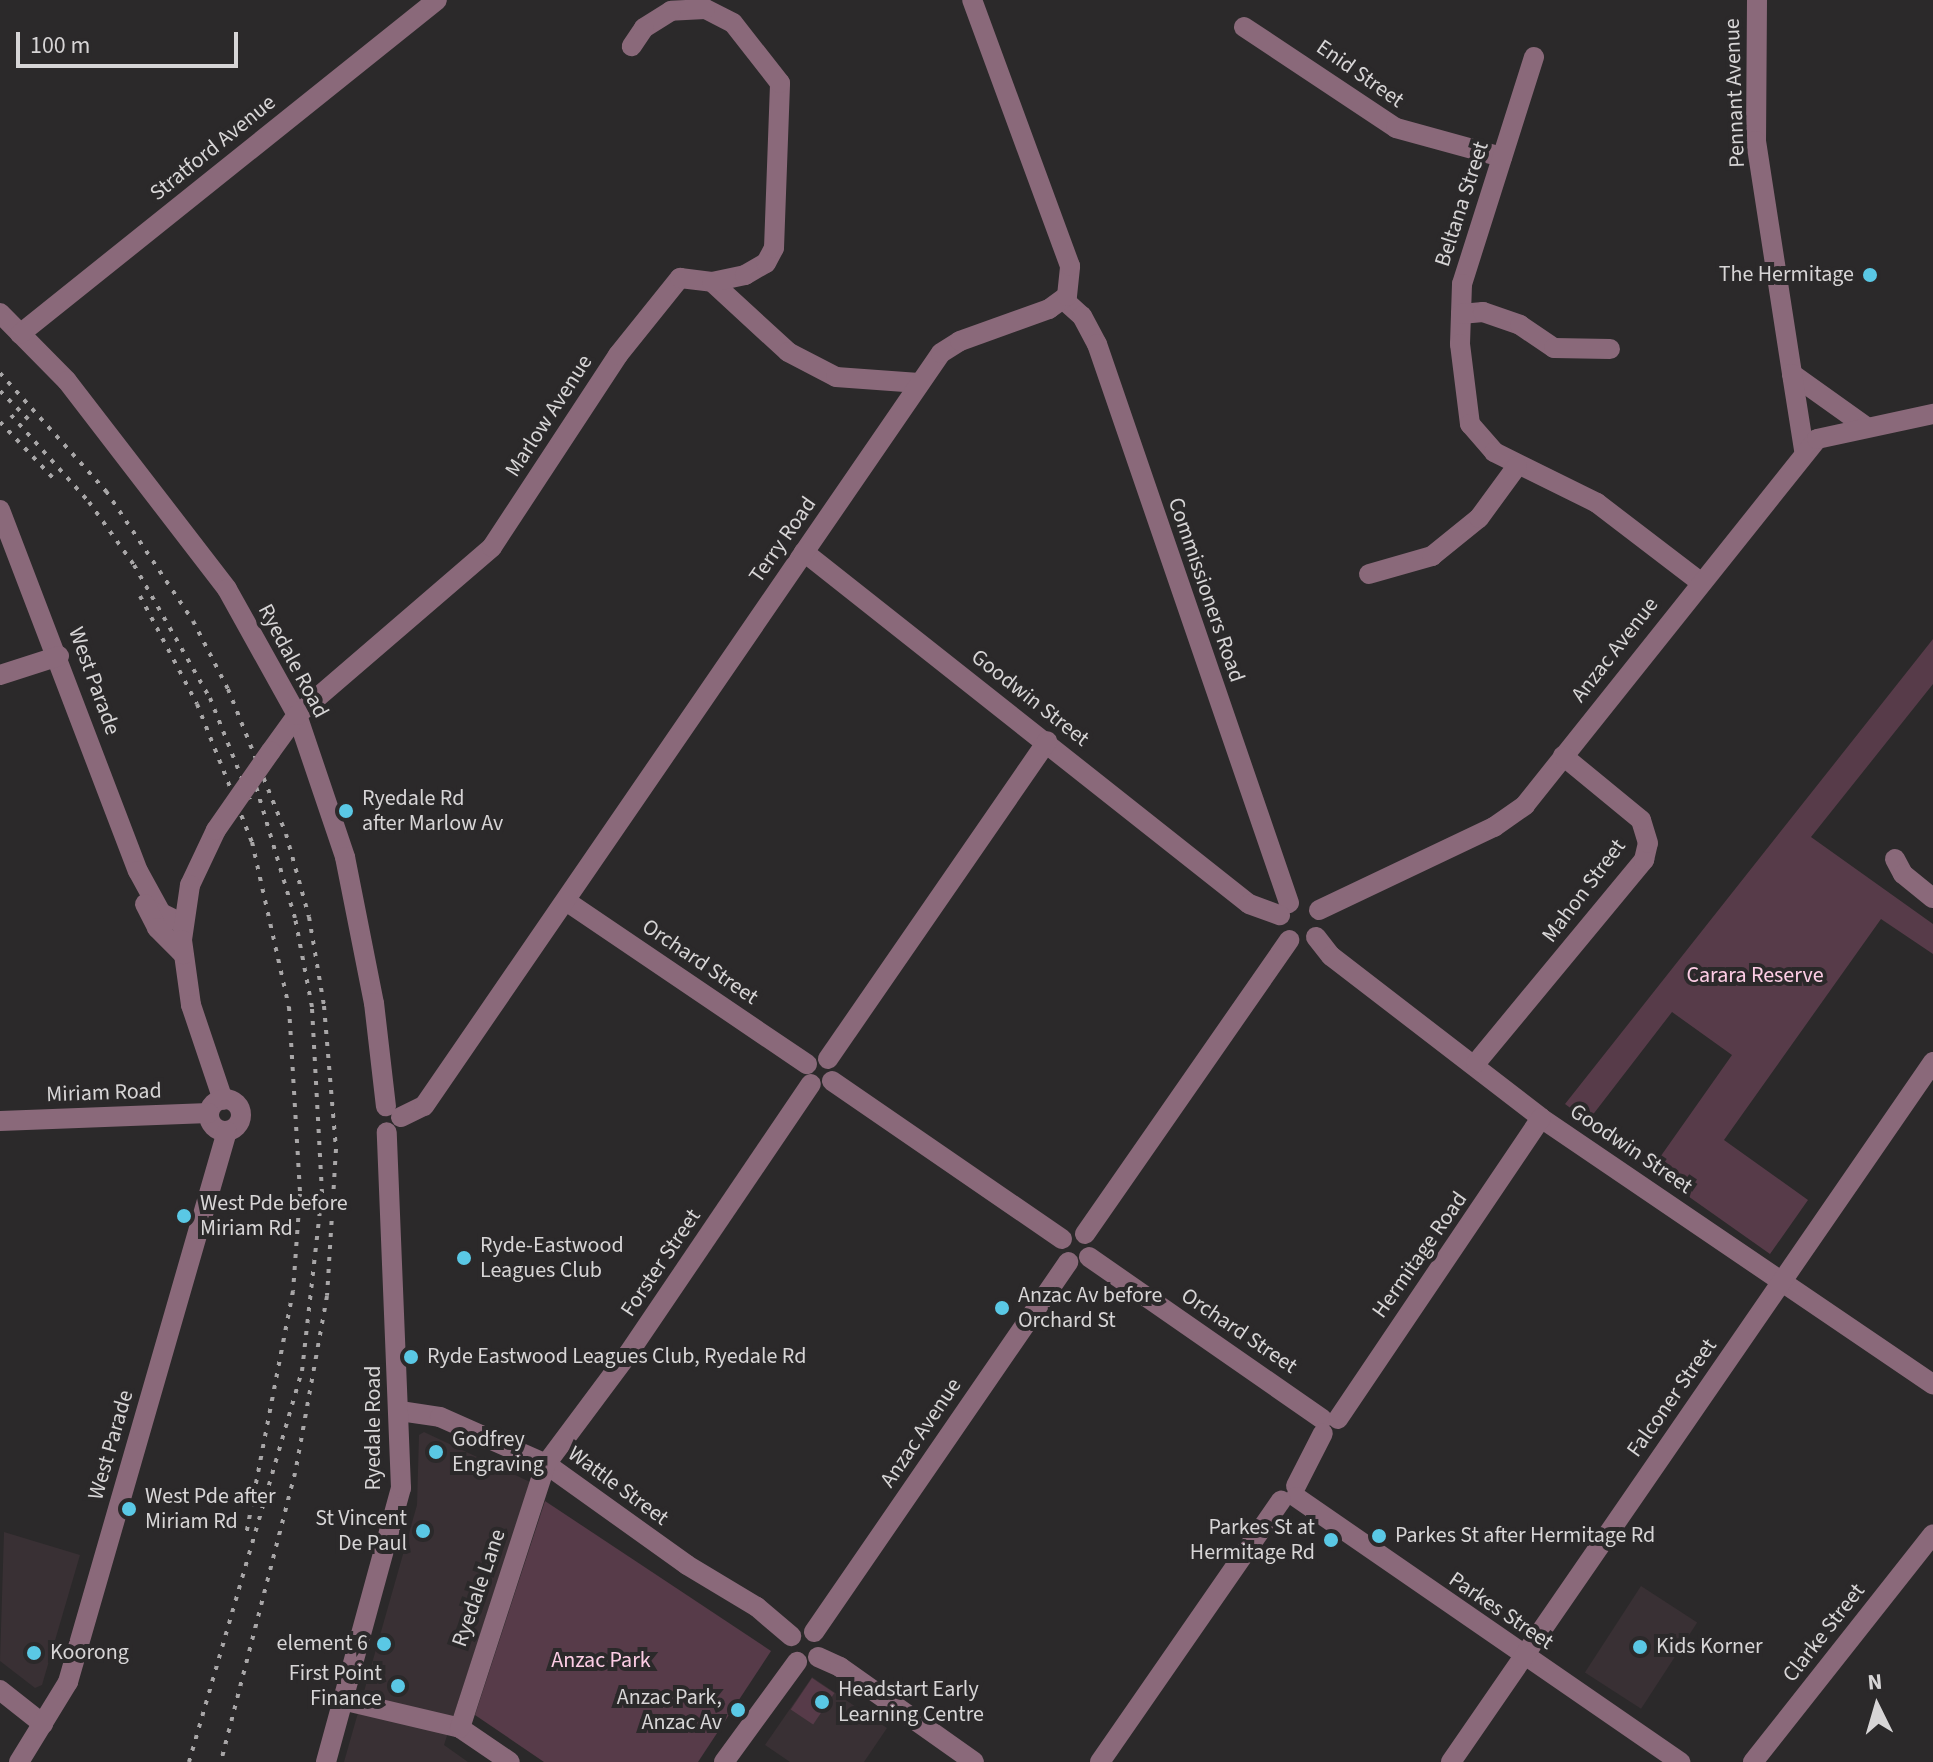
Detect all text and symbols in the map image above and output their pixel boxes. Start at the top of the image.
scale bar [20,16,242,66]
street label: Pennant Avenue [1719,18,1751,168]
text: 100 m [30,28,90,63]
street label: Enid Street [1311,34,1409,114]
street label: Stratford Avenue [145,89,281,207]
street label: Beltana Street [1429,138,1495,270]
place label: The Hermitage [1719,262,1854,288]
marker: The Hermitage [1861,266,1879,284]
street label: Marlow Avenue [500,350,598,482]
street label: Terry Road [744,492,822,588]
street label: Commissioners Road [1162,494,1250,686]
street label: Anzac Avenue [1566,592,1664,708]
street label: Ryedale Road [252,600,334,722]
street label: West Parade [62,624,126,738]
street label: Goodwin Street [966,644,1094,752]
place label: Ryedale Rd after Marlow Av [362,785,503,836]
marker: Ryedale Rd after Marlow Av [337,802,355,820]
street label: Mahon Street [1537,834,1631,948]
street label: Orchard Street [637,914,763,1010]
park label: Carara Reserve [1686,963,1824,989]
street label: Miriam Road [46,1078,162,1108]
street label: Goodwin Street [1565,1098,1697,1200]
street label: Hermitage Road [1367,1187,1473,1323]
place label: West Pde before Miriam Rd [200,1190,348,1242]
street label: Forster Street [615,1204,707,1322]
marker: West Pde before Miriam Rd [175,1207,193,1225]
place label: Ryde-Eastwood Leagues Club [480,1232,624,1284]
marker: Ryde-Eastwood Leagues Club [455,1249,473,1267]
place label: Anzac Av before Orchard St [1018,1282,1162,1334]
street label: Orchard Street [1176,1283,1302,1379]
marker: Anzac Av before Orchard St [993,1299,1011,1317]
street label: Falconer Street [1621,1334,1723,1462]
place label: Ryde Eastwood Leagues Club, Ryedale Rd [427,1344,806,1370]
marker: Ryde Eastwood Leagues Club, Ryedale Rd [402,1348,420,1366]
street label: Ryedale Road [361,1365,387,1491]
street label: Anzac Avenue [875,1373,967,1493]
street label: West Parade [83,1387,139,1503]
place label: Godfrey Engraving [452,1426,544,1478]
street label: Wattle Street [562,1441,674,1531]
marker: Godfrey Engraving [427,1443,445,1461]
place label: West Pde after Miriam Rd [145,1483,276,1534]
marker: West Pde after Miriam Rd [120,1500,138,1518]
place label: St Vincent De Paul [315,1505,407,1556]
place label: Parkes St at Hermitage Rd [1190,1514,1315,1566]
marker: St Vincent De Paul [414,1522,432,1540]
place label: Parkes St after Hermitage Rd [1395,1523,1655,1549]
street label: Ryedale Lane [447,1526,511,1650]
marker: Parkes St after Hermitage Rd [1370,1527,1388,1545]
marker: Parkes St at Hermitage Rd [1322,1531,1340,1549]
street label: Parkes Street [1444,1566,1558,1656]
street label: Clarke Street [1777,1578,1871,1688]
place label: element 6 [277,1631,368,1657]
place label: Kids Korner [1656,1634,1763,1660]
marker: element 6 [375,1635,393,1653]
marker: Kids Korner [1631,1638,1649,1656]
place label: Koorong [50,1640,129,1666]
marker: Koorong [25,1644,43,1662]
park label: Anzac Park [551,1648,651,1674]
place label: First Point Finance [289,1660,382,1712]
north arrow [1837,1666,1917,1746]
text: N [1866,1666,1884,1699]
place label: Headstart Early Learning Centre [838,1676,984,1728]
marker: First Point Finance [389,1677,407,1695]
place label: Anzac Park, Anzac Av [617,1684,722,1736]
marker: Headstart Early Learning Centre [813,1693,831,1711]
marker: Anzac Park, Anzac Av [729,1701,747,1719]

